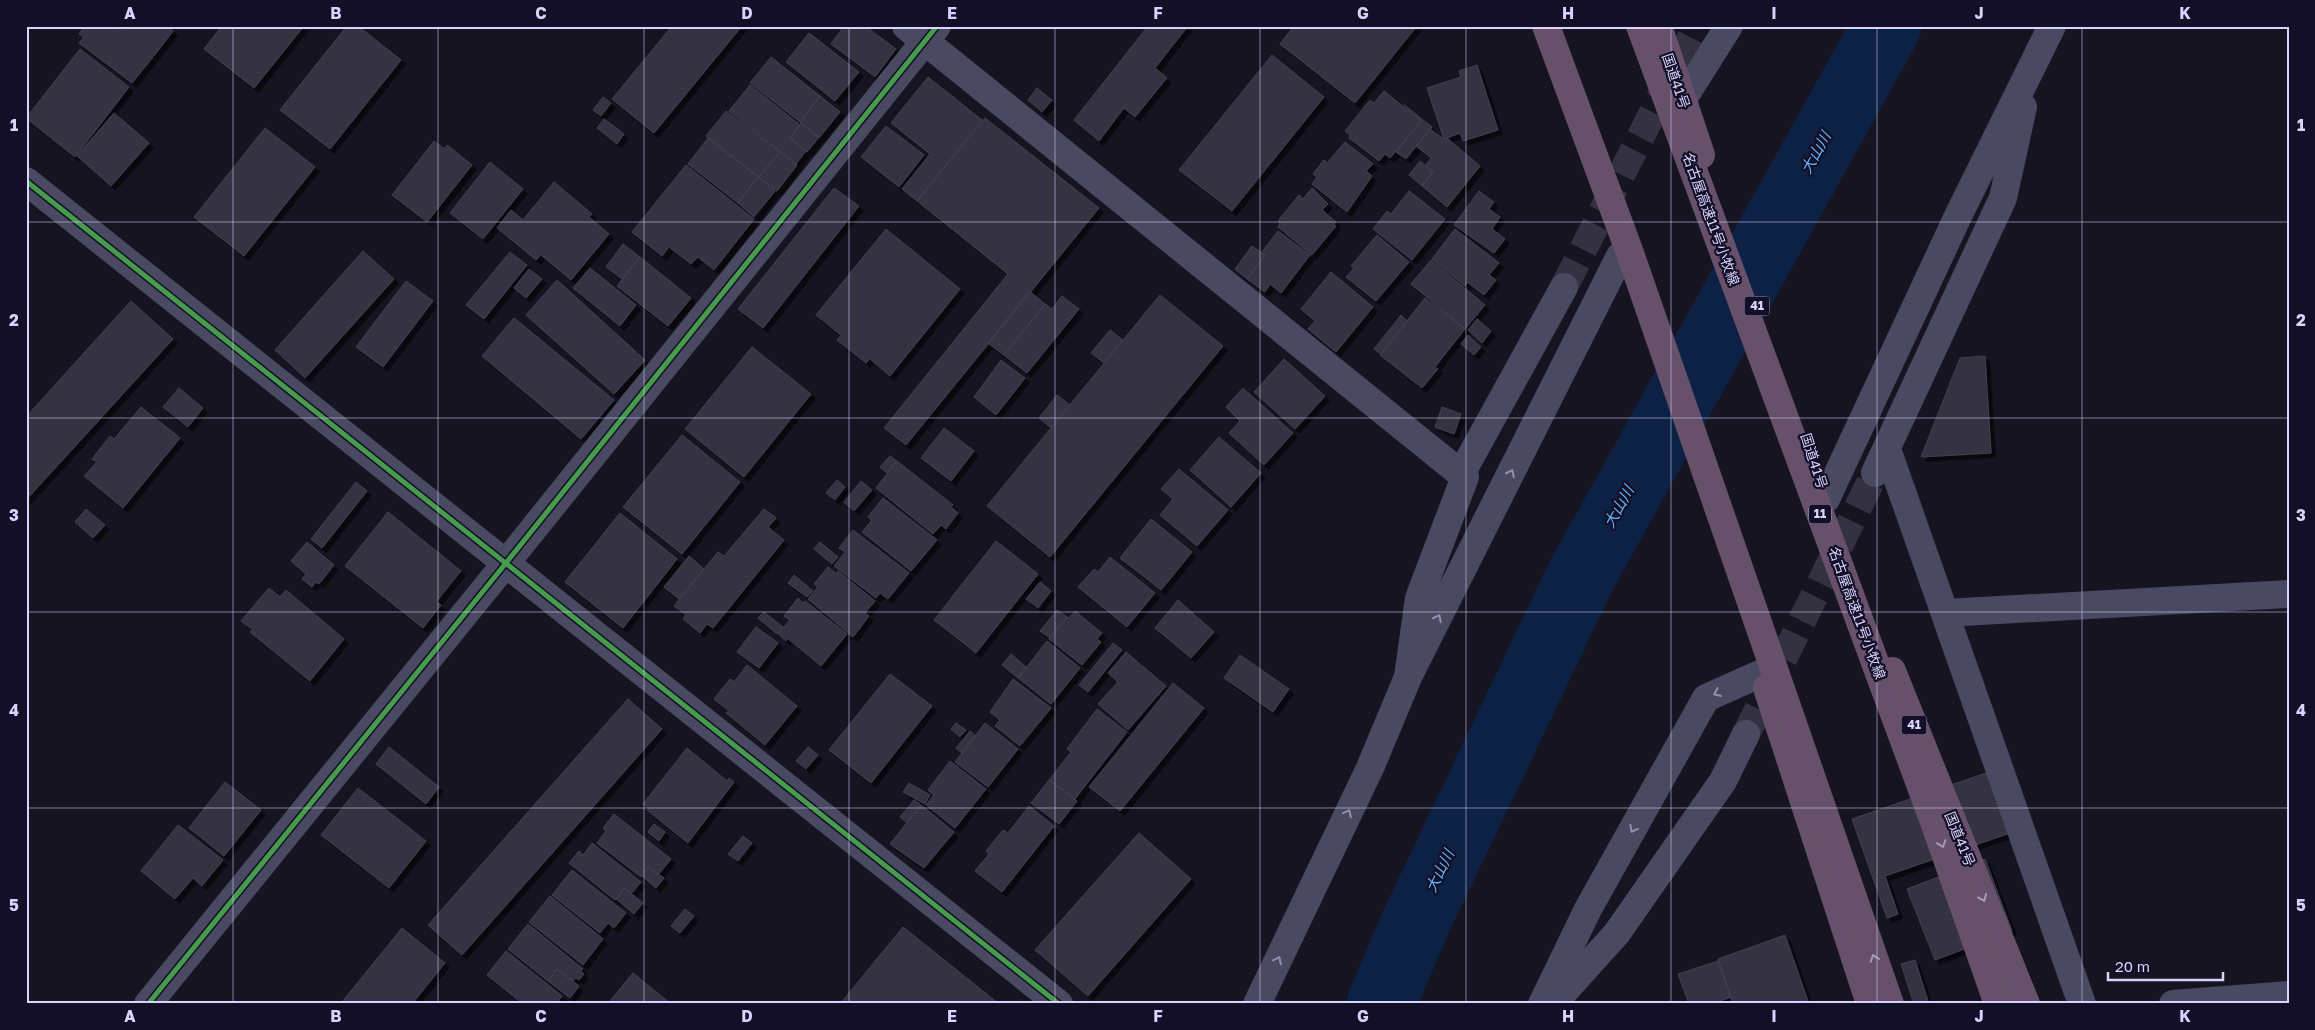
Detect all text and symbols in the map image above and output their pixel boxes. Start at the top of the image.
text: A [124,3,136,23]
text: B [330,3,342,23]
text: C [535,3,547,23]
text: D [741,3,753,23]
text: E [947,3,957,23]
text: F [1153,3,1163,23]
text: G [1357,3,1369,23]
text: H [1562,3,1574,23]
text: I [1771,3,1777,23]
text: J [1974,3,1984,23]
text: K [2179,3,2191,23]
street label: 国道41号 [1659,51,1694,111]
text: 1 [10,115,18,135]
text: 1 [2297,115,2305,135]
water label: 大山川 [1796,127,1835,177]
street label: 名古屋高速11号小牧線 [1680,150,1743,287]
road number: 41 [1744,296,1770,316]
text: 2 [9,310,19,330]
text: 2 [2296,310,2306,330]
street label: 国道41号 [1798,431,1831,491]
one-way arrow [1505,469,1515,478]
water label: 大山川 [1599,481,1638,531]
road number: 11 [1809,504,1831,524]
text: 3 [9,505,19,525]
text: 3 [2296,505,2306,525]
street label: 名古屋高速11号小牧線 [1826,544,1889,681]
one-way arrow [1432,614,1442,623]
one-way arrow [1713,687,1722,697]
text: 4 [9,700,19,720]
text: 4 [2296,700,2306,720]
road number: 41 [1902,716,1926,734]
one-way arrow [1342,809,1353,818]
street label: 国道41号 [1942,809,1979,869]
one-way arrow [1629,824,1639,833]
one-way arrow [1936,839,1946,847]
water label: 大山川 [1421,845,1458,895]
one-way arrow [1977,893,1987,902]
text: 5 [9,895,19,915]
text: 5 [2296,895,2306,915]
scale bar [2108,950,2222,982]
one-way arrow [1870,954,1880,962]
one-way arrow [1272,956,1282,965]
text: 20 m [2115,957,2150,975]
text: A [124,1006,136,1026]
text: B [330,1006,342,1026]
text: C [535,1006,547,1026]
text: D [741,1006,753,1026]
text: E [947,1006,957,1026]
text: F [1153,1006,1163,1026]
text: G [1357,1006,1369,1026]
text: H [1562,1006,1574,1026]
text: I [1771,1006,1777,1026]
text: J [1974,1006,1984,1026]
text: K [2179,1006,2191,1026]

